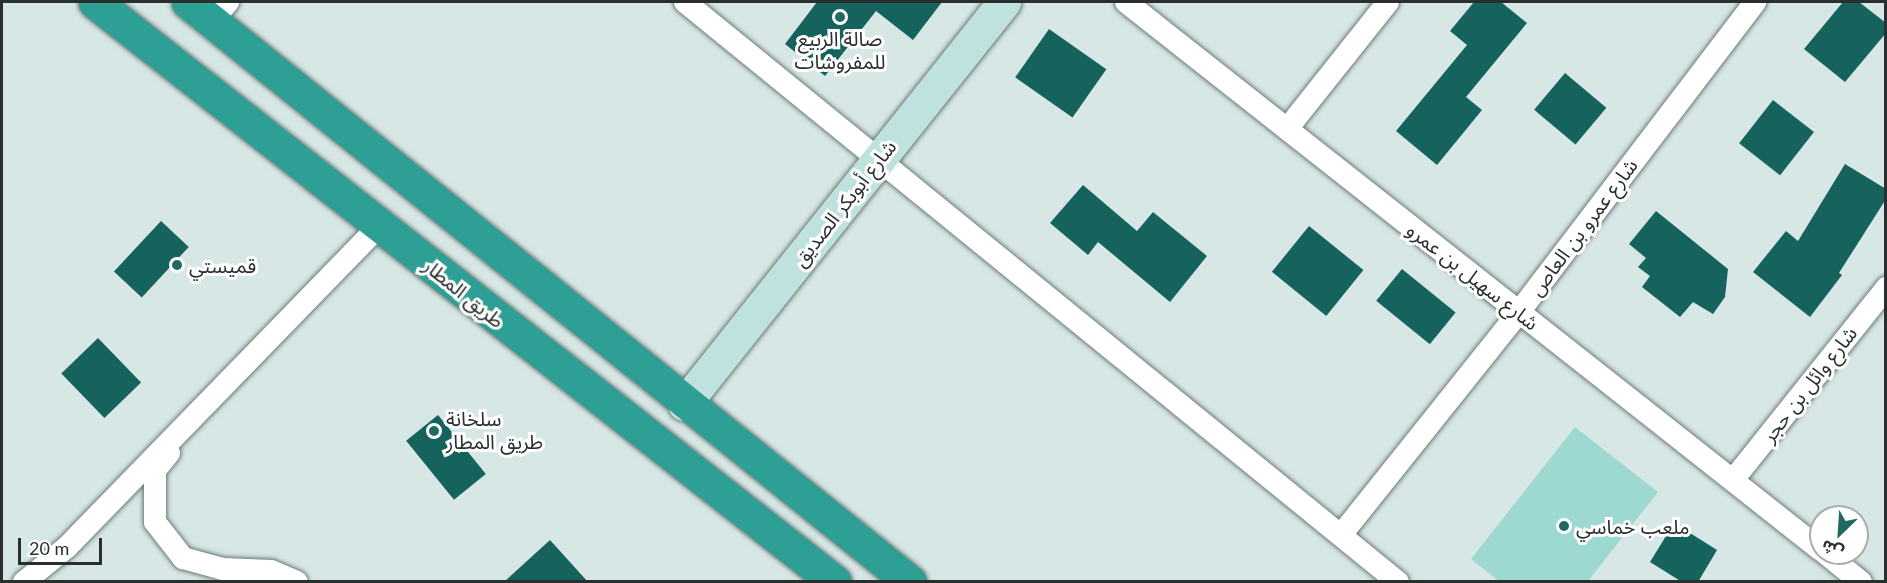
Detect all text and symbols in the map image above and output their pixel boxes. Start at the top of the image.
marker: صالة الربيع للمفروشات [833,10,847,24]
place label: صالة الربيع للمفروشات [795,27,885,74]
street label: شارع أبوبكر الصديق [787,135,901,271]
street label: شارع عمرو بن العاص [1524,154,1642,300]
street label: شارع سهيل بن عمرو [1402,217,1544,335]
place label: قميستي [189,253,256,277]
street label: طريق المطار [419,253,509,333]
marker: قميستي [170,258,184,272]
street label: شارع وائل بن حجر [1756,321,1862,447]
place label: سلخانة طريق المطار [446,407,543,454]
marker: سلخانة طريق المطار [427,424,441,438]
north arrow [1809,505,1869,565]
place label: ملعب خماسي [1576,514,1689,538]
marker: ملعب خماسي [1557,519,1571,533]
scale bar [21,526,105,564]
text: 20 m [29,537,69,559]
text: ش [1818,537,1846,563]

